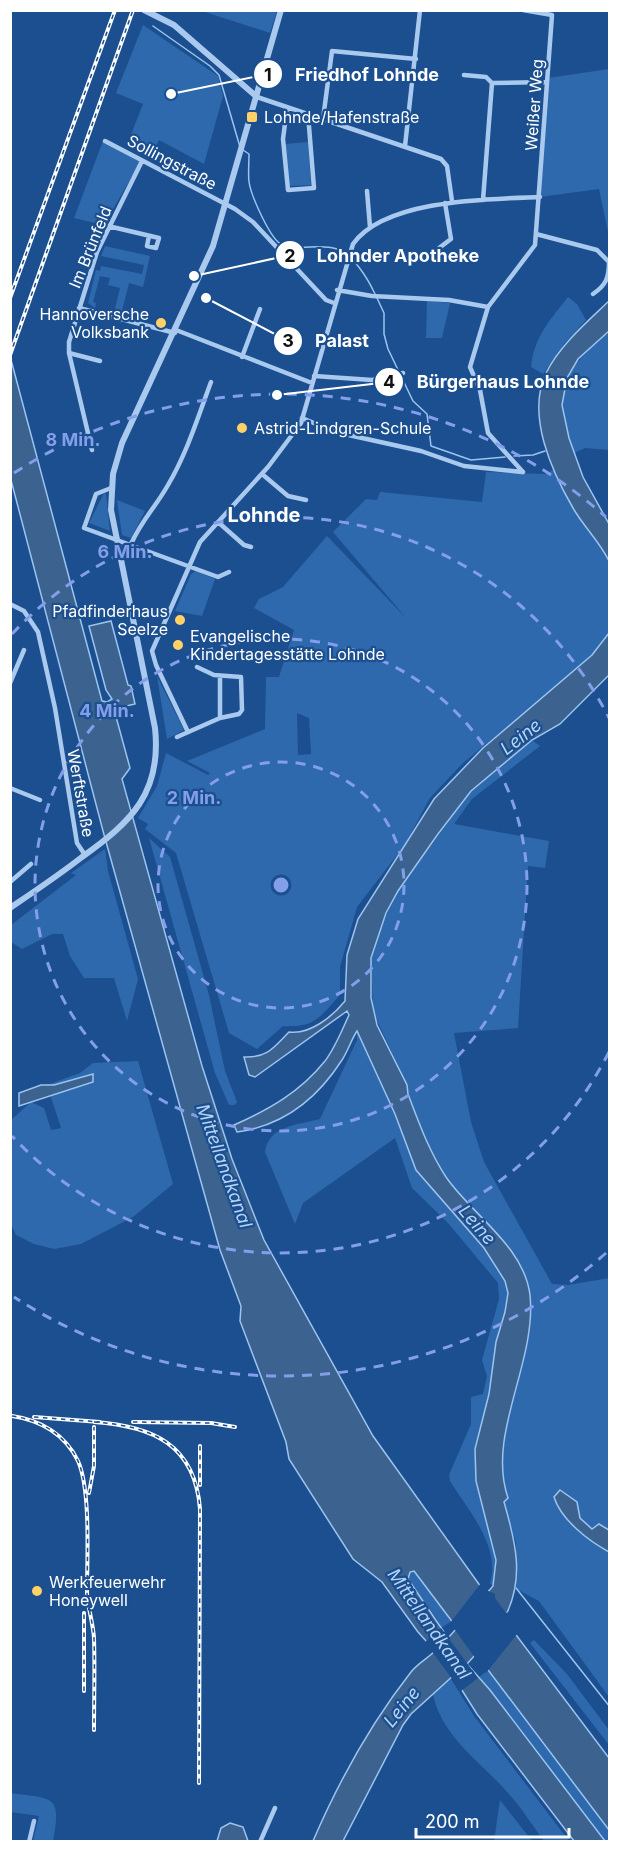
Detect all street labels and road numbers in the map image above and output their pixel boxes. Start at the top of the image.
street label: Weißer Weg [521,58,547,152]
street label: Sollingstraße [124,130,220,194]
street label: Im Brünfeld [64,203,116,291]
street label: Werftstraße [63,747,99,839]

